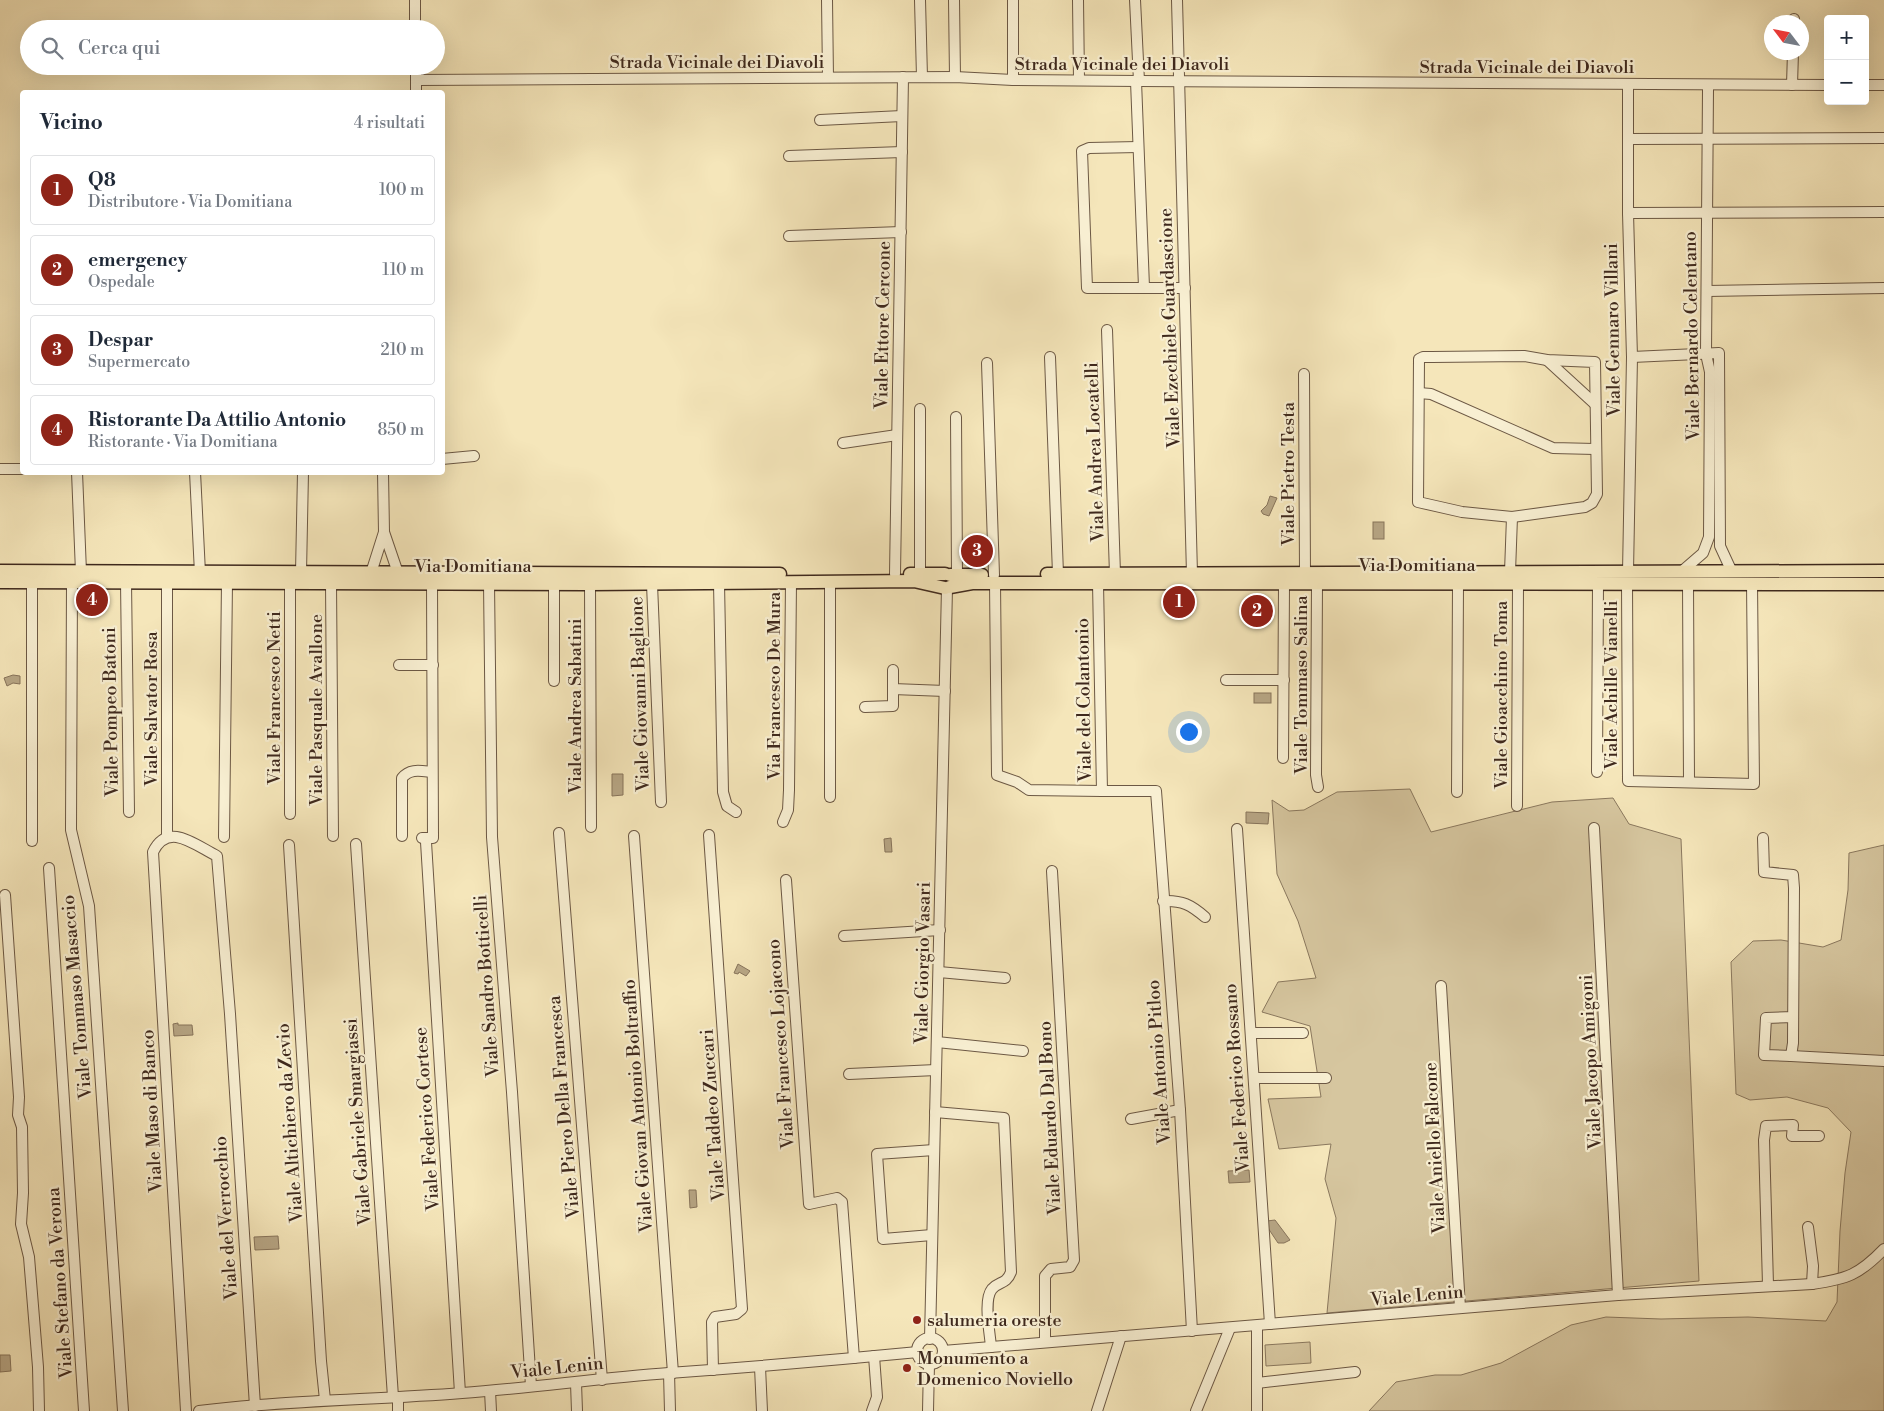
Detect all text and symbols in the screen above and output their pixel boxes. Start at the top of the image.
north arrow [1764,15,1809,60]
map controls [1824,15,1869,105]
button: + [1824,15,1869,60]
search box [20,20,445,75]
icon: search [38,34,66,62]
text: Cerca qui [78,36,161,60]
street label: Strada Vicinale dei Diavoli [609,51,825,74]
street label: Strada Vicinale dei Diavoli [1014,53,1230,76]
street label: Strada Vicinale dei Diavoli [1419,56,1635,79]
button: − [1824,60,1869,105]
text: Vicino [40,110,103,136]
text: 4 risultati [354,113,425,133]
text: Q8 [88,168,116,192]
text: 1 [53,180,61,200]
text: 100 m [379,180,424,200]
text: Distributore · Via Domitiana [88,192,292,212]
street label: Viale Ezechiele Guardascione [1154,207,1186,450]
street label: Viale Bernardo Celentano [1679,231,1705,442]
street label: Viale Ettore Cercone [870,241,896,410]
street label: Viale Gennaro Villani [1600,243,1626,418]
text: emergency [88,248,187,272]
text: 2 [52,260,62,280]
text: 110 m [382,260,424,280]
text: Ospedale [88,272,155,292]
text: Despar [88,328,153,352]
text: 3 [52,340,62,360]
text: 210 m [380,340,424,360]
text: Supermercato [88,352,190,372]
street label: Viale Andrea Locatelli [1080,362,1110,543]
street label: Viale Pietro Testa [1277,401,1300,547]
text: Ristorante Da Attilio Antonio [88,408,346,432]
text: 4 [52,420,62,440]
text: 850 m [377,420,424,440]
text: Ristorante · Via Domitiana [88,432,278,452]
pin: 3 [961,532,993,570]
street label: Via Domitiana [1357,554,1477,577]
street label: Via Domitiana [413,555,533,578]
pin: 4 [76,581,108,619]
pin: 1 [1163,583,1195,621]
street label: Via Francesco De Mura [763,591,786,781]
pin: 2 [1241,592,1273,630]
street label: Viale Tommaso Salina [1290,595,1313,776]
street label: Viale Giovanni Baglione [625,596,655,793]
street label: Viale Gioacchino Toma [1490,600,1513,790]
street label: Viale Achille Vianelli [1600,600,1623,771]
street label: Viale Francesco Netti [263,611,286,786]
street label: Viale Pasquale Avallone [305,614,328,807]
street label: Viale Andrea Sabatini [564,618,587,795]
street label: Viale del Colantonio [1071,618,1097,783]
street label: Viale Pompeo Batoni [98,627,124,798]
street label: Viale Salvator Rosa [140,631,163,788]
your location [1176,719,1202,745]
street label: Viale Giorgio Vasari [910,881,936,1045]
street label: Viale Tommaso Masaccio [57,894,97,1101]
street label: Viale Sandro Botticelli [469,894,505,1079]
street label: Viale Francesco Lojacono [762,938,800,1151]
street label: Viale Jacopo Amigoni [1575,974,1607,1151]
street label: Viale Giovan Antonio Boltraffio [618,979,658,1234]
street label: Viale Antonio Pitloo [1142,979,1176,1146]
street label: Viale Federico Rossano [1219,983,1255,1174]
street label: Viale Piero Della Francesca [543,994,585,1220]
street label: Viale Gabriele Smargiassi [339,1017,377,1227]
street label: Viale Eduardo Dal Bono [1033,1020,1067,1217]
street label: Viale Altichiero da Zevio [272,1022,309,1225]
street label: Viale Federico Cortese [409,1026,445,1213]
street label: Viale Taddeo Zuccari [696,1028,731,1203]
street label: Viale Maso di Banco [136,1029,168,1194]
street label: Viale Aniello Falcone [1419,1062,1451,1235]
street label: Viale del Verrocchio [209,1135,243,1302]
street label: Viale Stefano da Verona [42,1186,78,1380]
street label: Viale Lenin [1368,1280,1465,1312]
place label: salumeria oreste [927,1309,1062,1332]
marker: salumeria oreste [911,1314,923,1326]
place label: Monumento a Domenico Noviello [917,1347,1073,1391]
street label: Viale Lenin [508,1352,605,1384]
marker: Monumento a Domenico Noviello [901,1362,913,1374]

